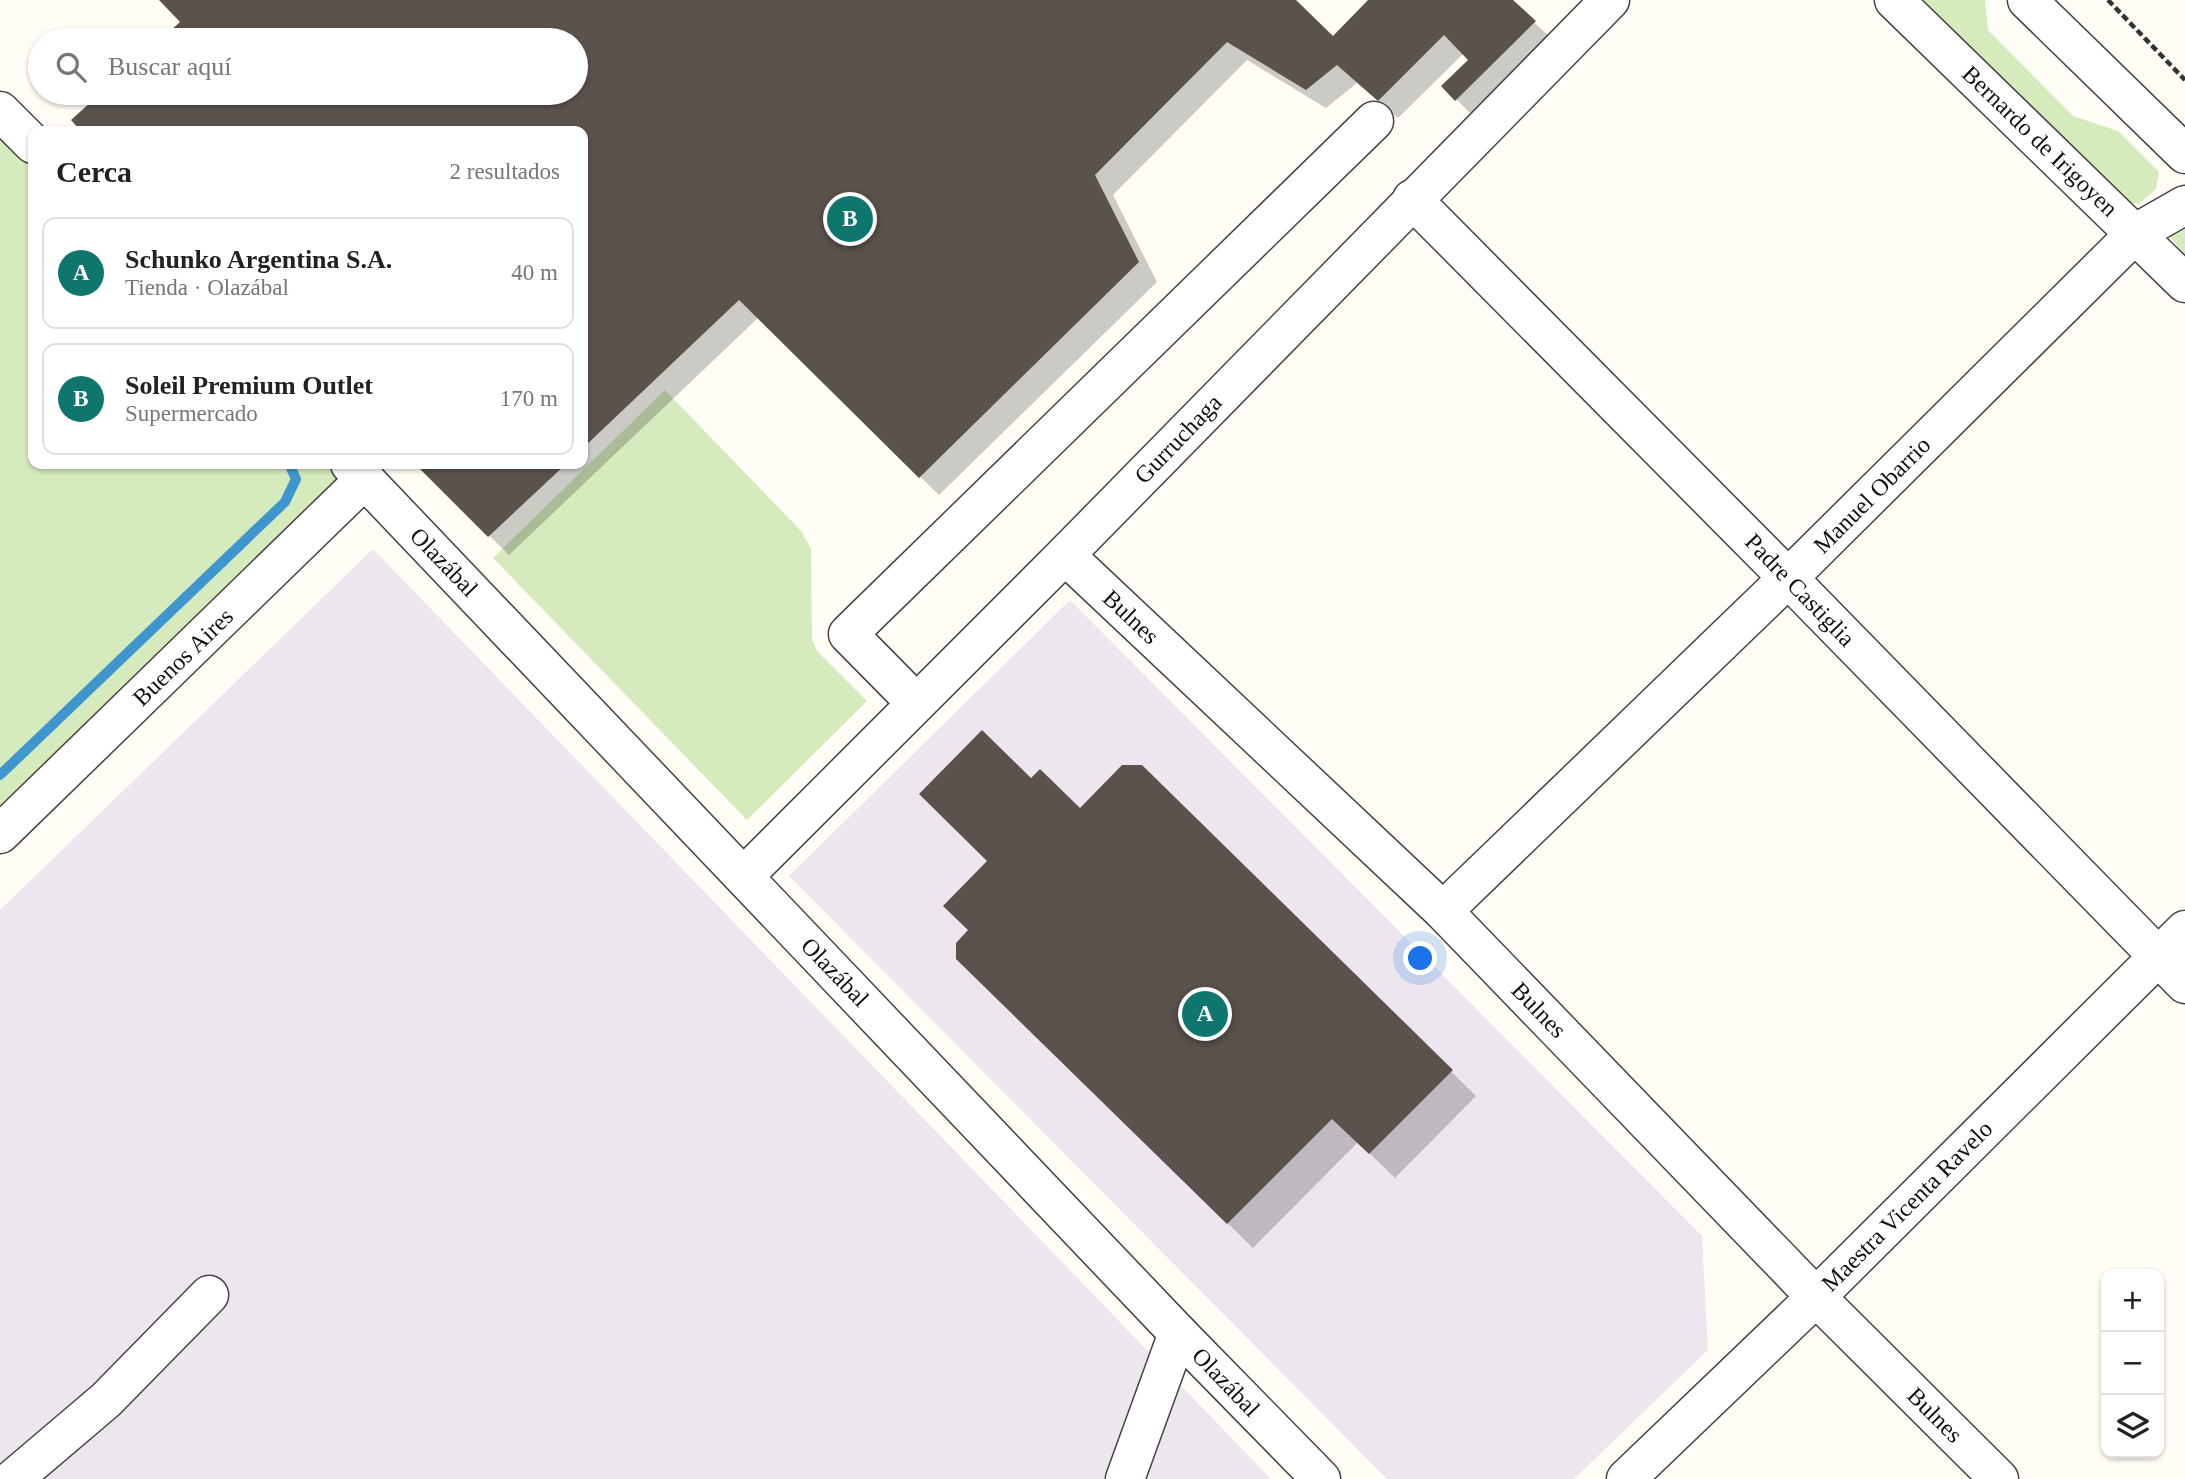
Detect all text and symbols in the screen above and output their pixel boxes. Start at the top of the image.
search box [28,28,588,105]
icon: search [52,48,90,86]
text: Buscar aquí [108,52,231,81]
street label: Bernardo de Irigoyen [1957,60,2123,222]
text: Cerca [56,155,132,188]
text: 2 resultados [449,159,560,184]
pin: B [827,193,873,245]
text: Schunko Argentina S.A. [125,245,392,274]
text: A [73,260,89,285]
text: 40 m [511,260,558,285]
text: Tienda · Olazábal [125,275,289,300]
text: Soleil Premium Outlet [125,371,373,400]
text: B [73,386,89,411]
text: 170 m [500,386,558,411]
street label: Gurruchaga [1129,389,1227,489]
text: Supermercado [125,401,258,426]
street label: Manuel Obarrio [1808,431,1936,559]
street label: Olazábal [405,522,483,602]
street label: Padre Castiglia [1740,528,1860,652]
street label: Bulnes [1098,585,1164,649]
street label: Buenos Aires [128,603,238,711]
street label: Olazábal [796,932,874,1012]
your location [1403,941,1437,975]
street label: Bulnes [1506,977,1572,1043]
pin: A [1182,988,1228,1040]
street label: Maestra Vicenta Ravelo [1816,1115,1998,1297]
map controls [2101,1269,2164,1458]
button: + [2101,1269,2164,1332]
button: − [2101,1332,2164,1395]
street label: Olazábal [1187,1342,1265,1422]
street label: Bulnes [1902,1382,1968,1448]
button: layers [2101,1395,2164,1458]

